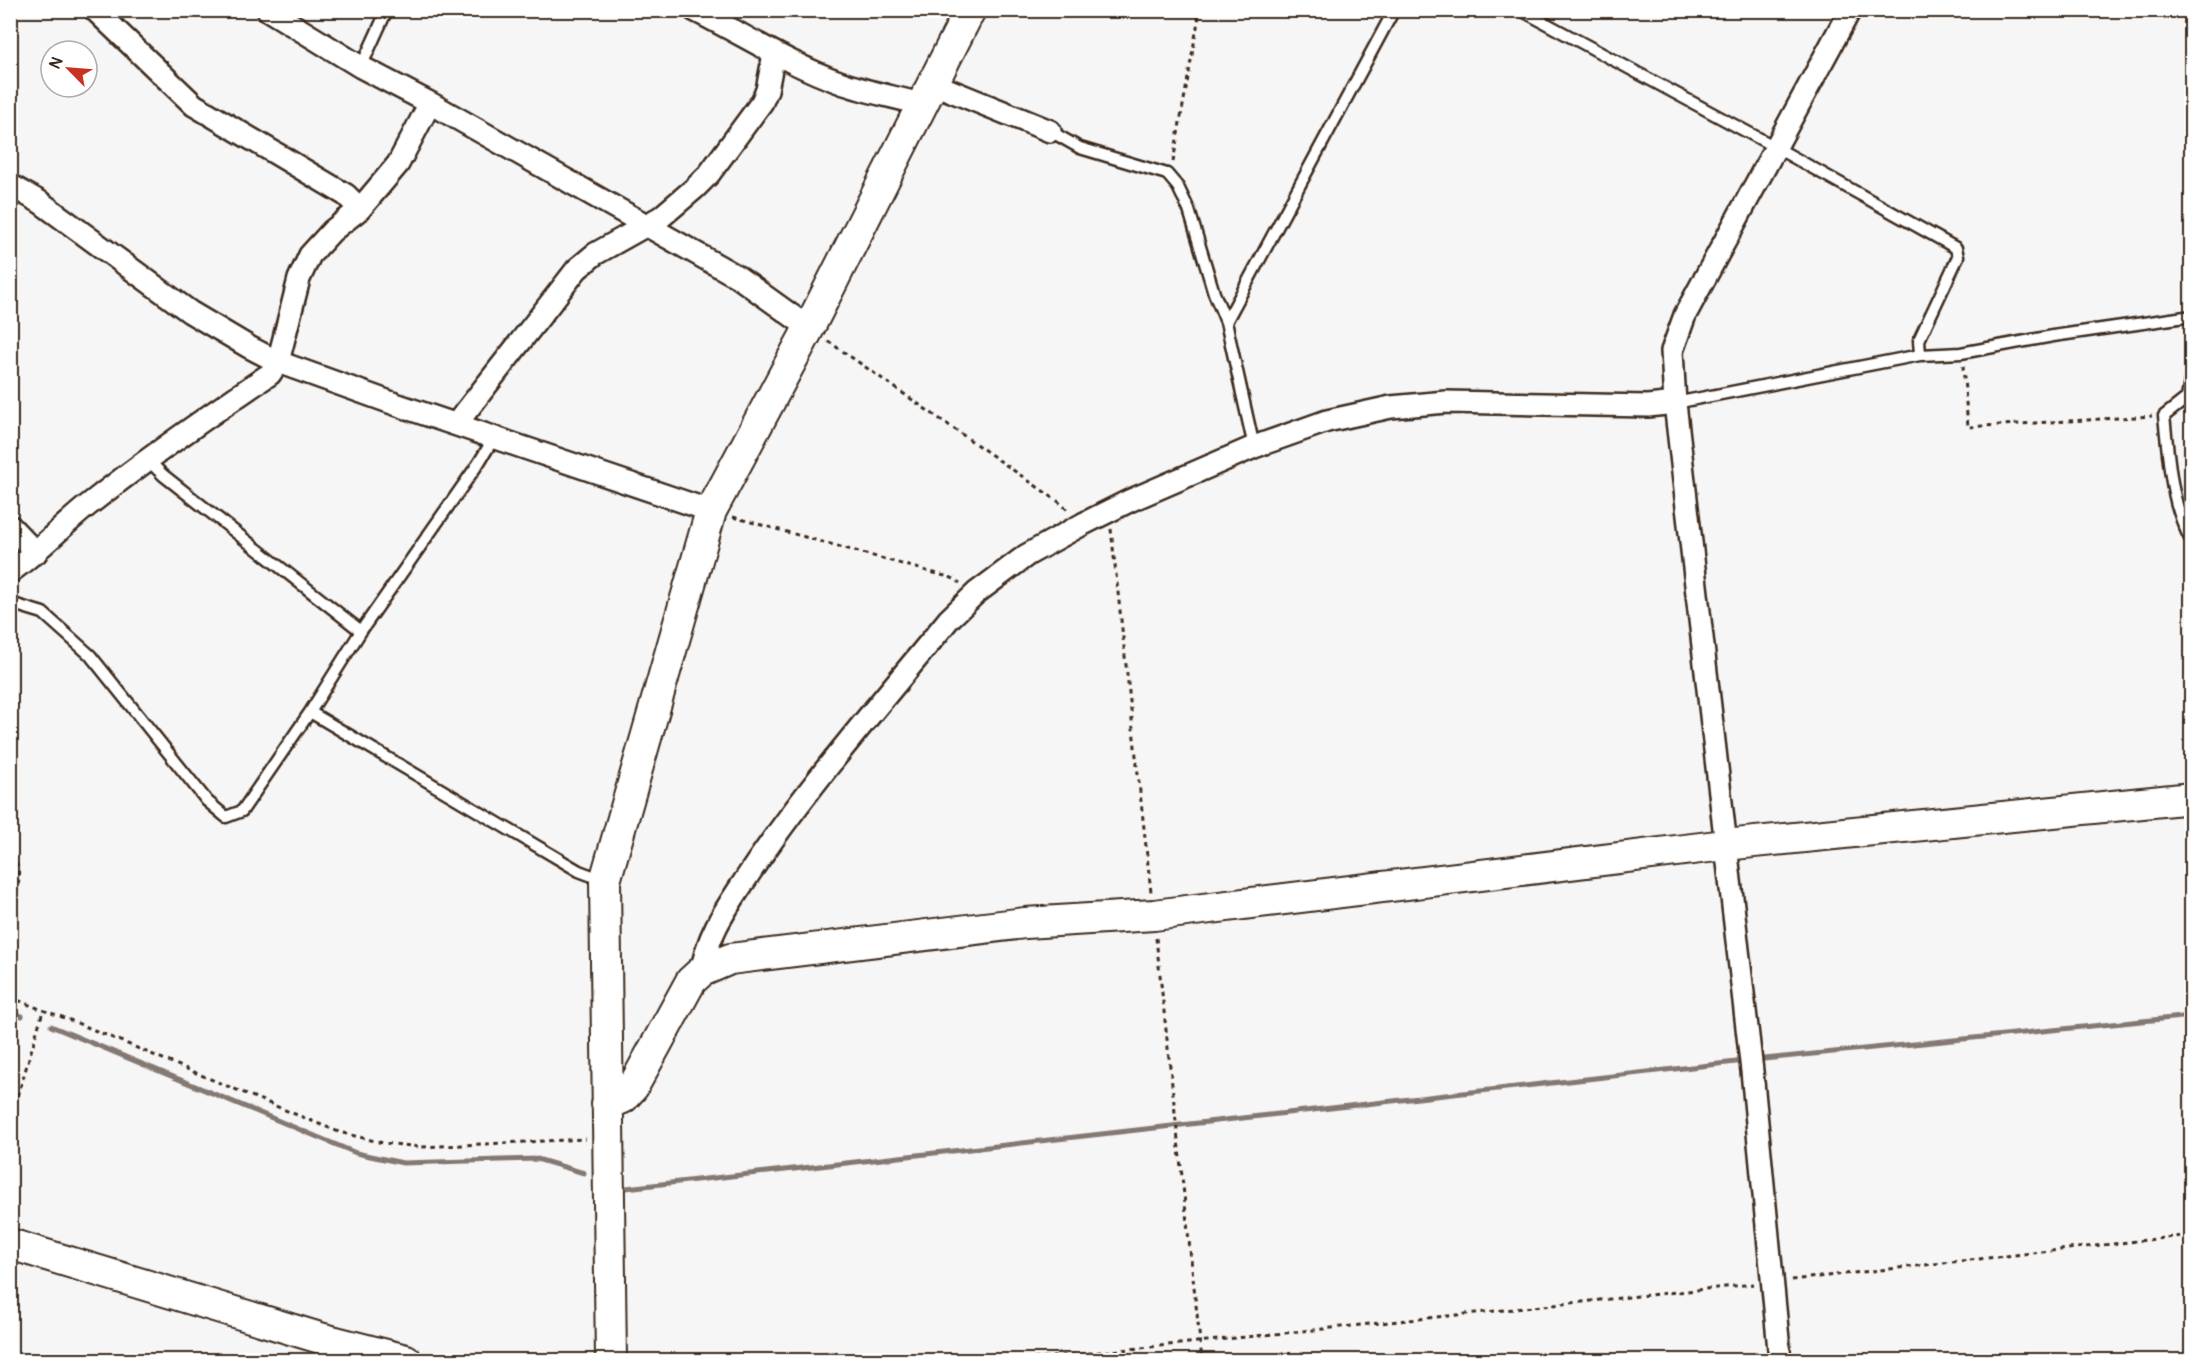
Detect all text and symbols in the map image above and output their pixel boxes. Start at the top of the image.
north arrow [39,39,99,99]
text: N [45,54,68,72]

